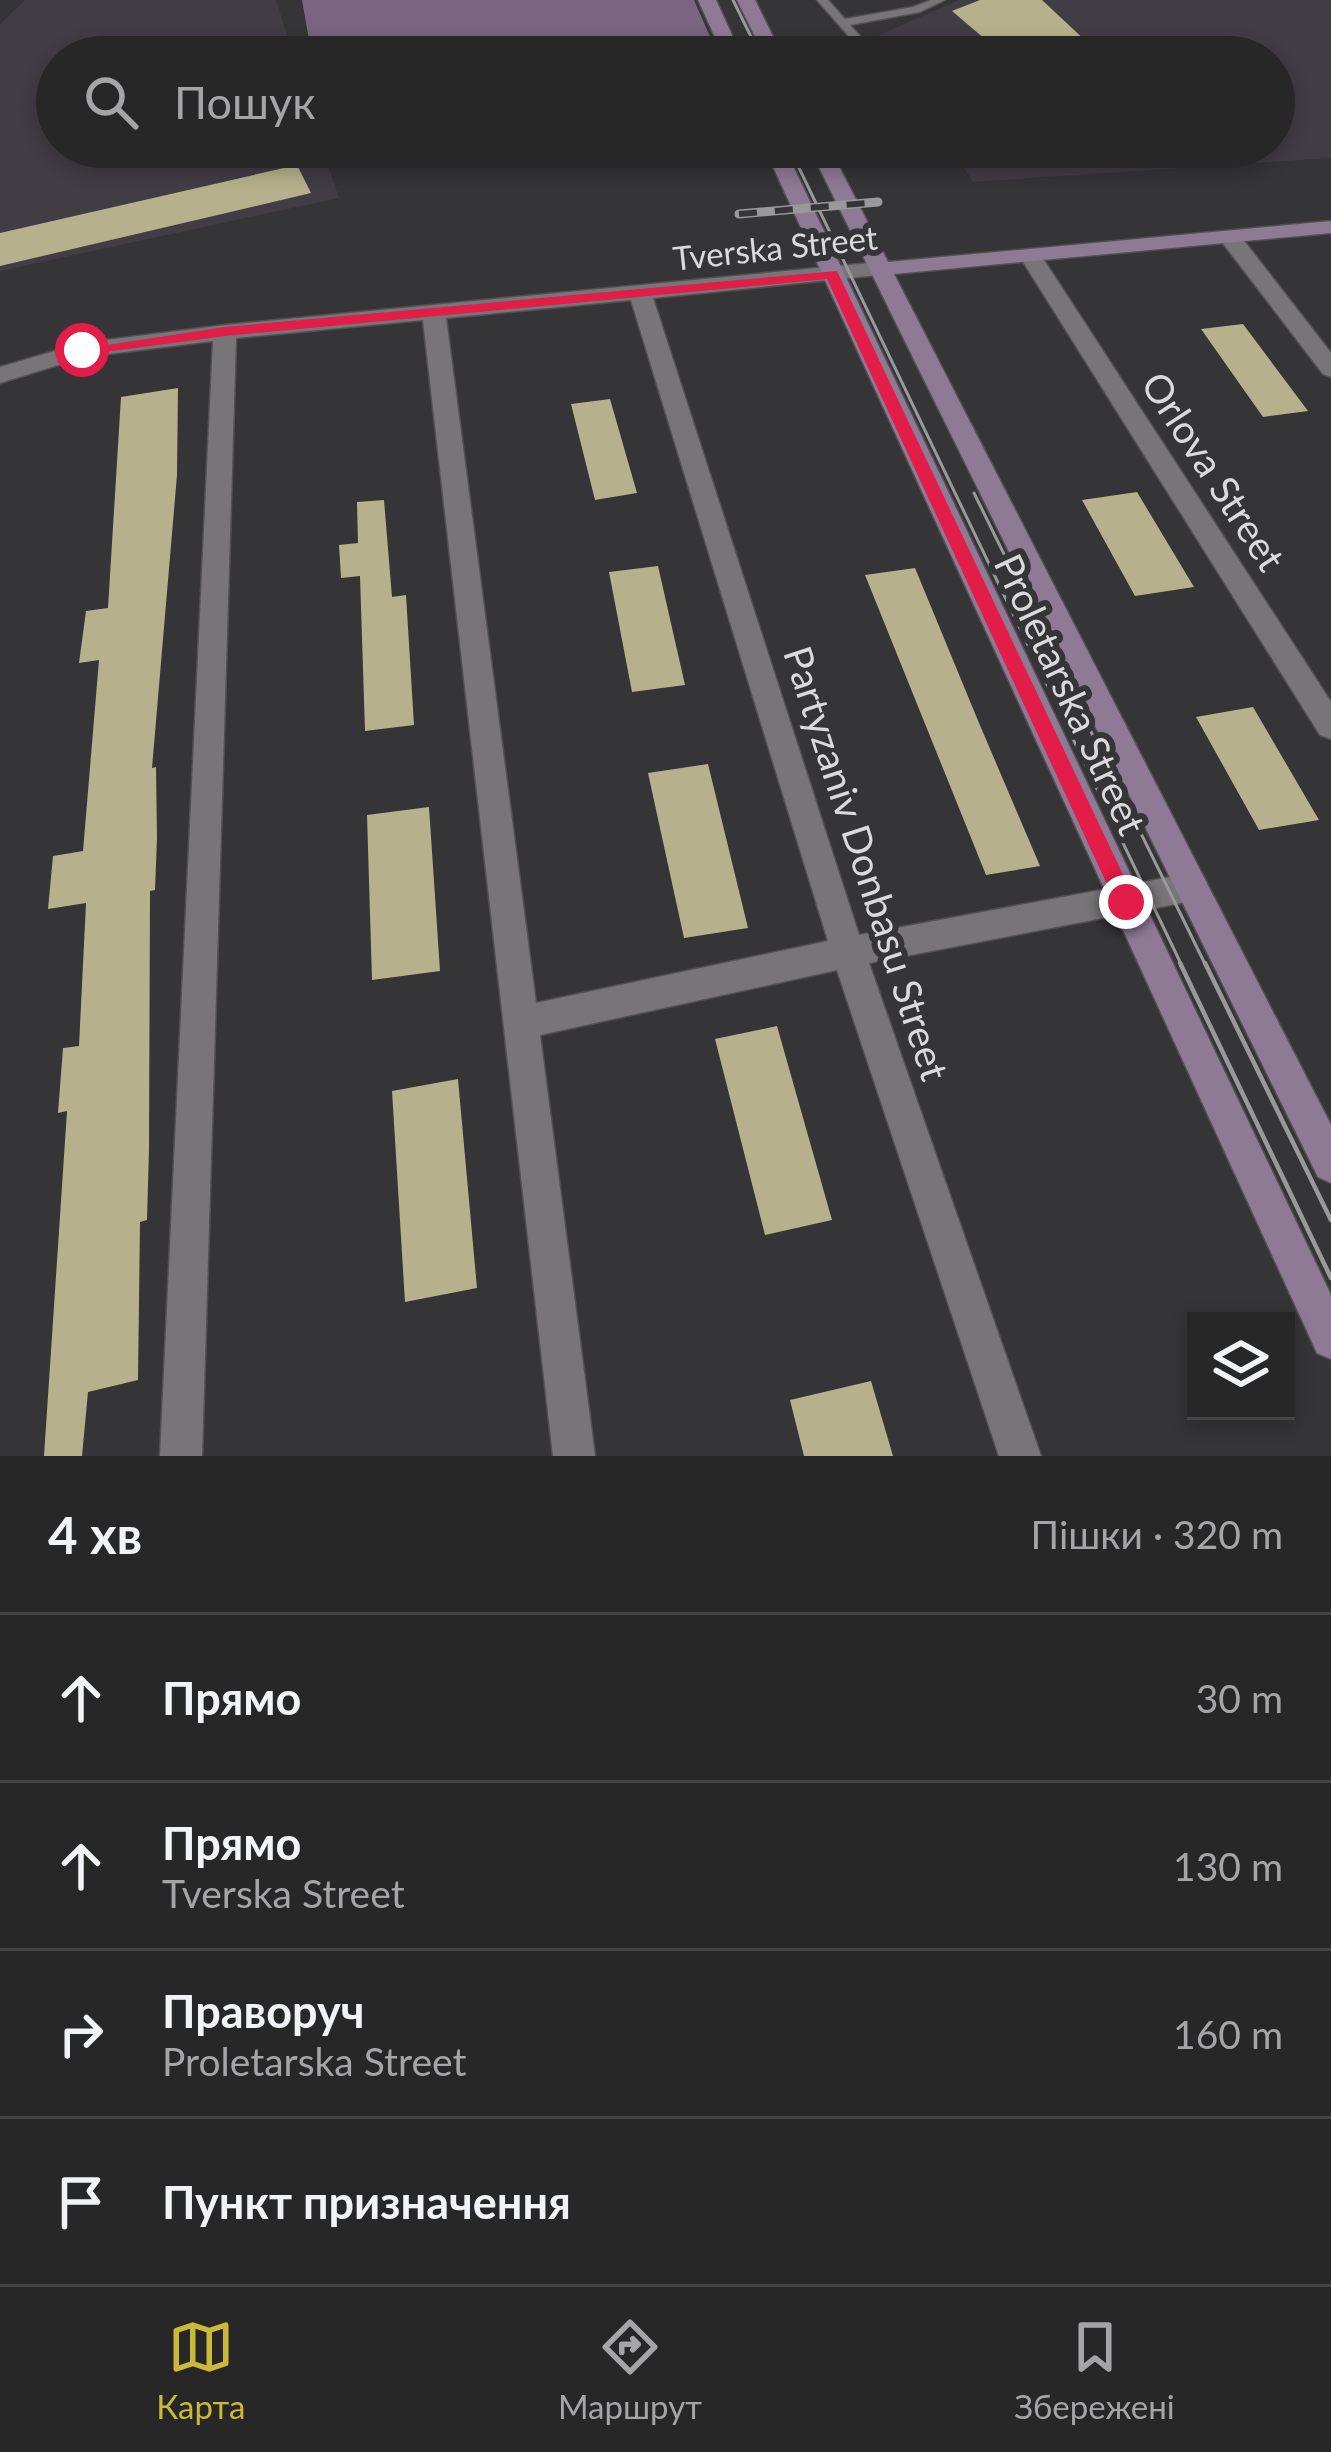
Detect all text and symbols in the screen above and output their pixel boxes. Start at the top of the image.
search box [36,36,1295,168]
icon: search [78,69,144,135]
text: Пошук [174,75,315,129]
street label: Tverska Street [671,216,879,278]
route start [55,323,109,377]
street label: Orlova Street [1133,363,1295,579]
street label: Proletarska Street [986,546,1156,842]
street label: Partyzaniv Donbasu Street [775,640,959,1086]
route end [1099,875,1153,929]
map controls [1187,1312,1295,1420]
button: layers [1187,1312,1295,1420]
text: 4 хв [48,1504,142,1565]
text: Пішки · 320 m [1031,1511,1283,1557]
icon: ahead [48,1665,114,1731]
text: Прямо [162,1671,301,1725]
text: 30 m [1196,1675,1283,1721]
text: Прямо [162,1816,301,1870]
icon: ahead [48,1833,114,1899]
text: 130 m [1173,1843,1283,1889]
text: Tverska Street [162,1870,405,1916]
text: Праворуч [162,1984,364,2038]
icon: right [48,2001,114,2067]
text: 160 m [1173,2011,1283,2057]
text: Proletarska Street [162,2038,466,2084]
icon: arrive [48,2169,114,2235]
text: Пункт призначення [162,2175,571,2229]
tab: Карта [156,2314,245,2426]
tab: Маршрут [558,2314,702,2426]
tab: Збережені [1014,2314,1175,2426]

